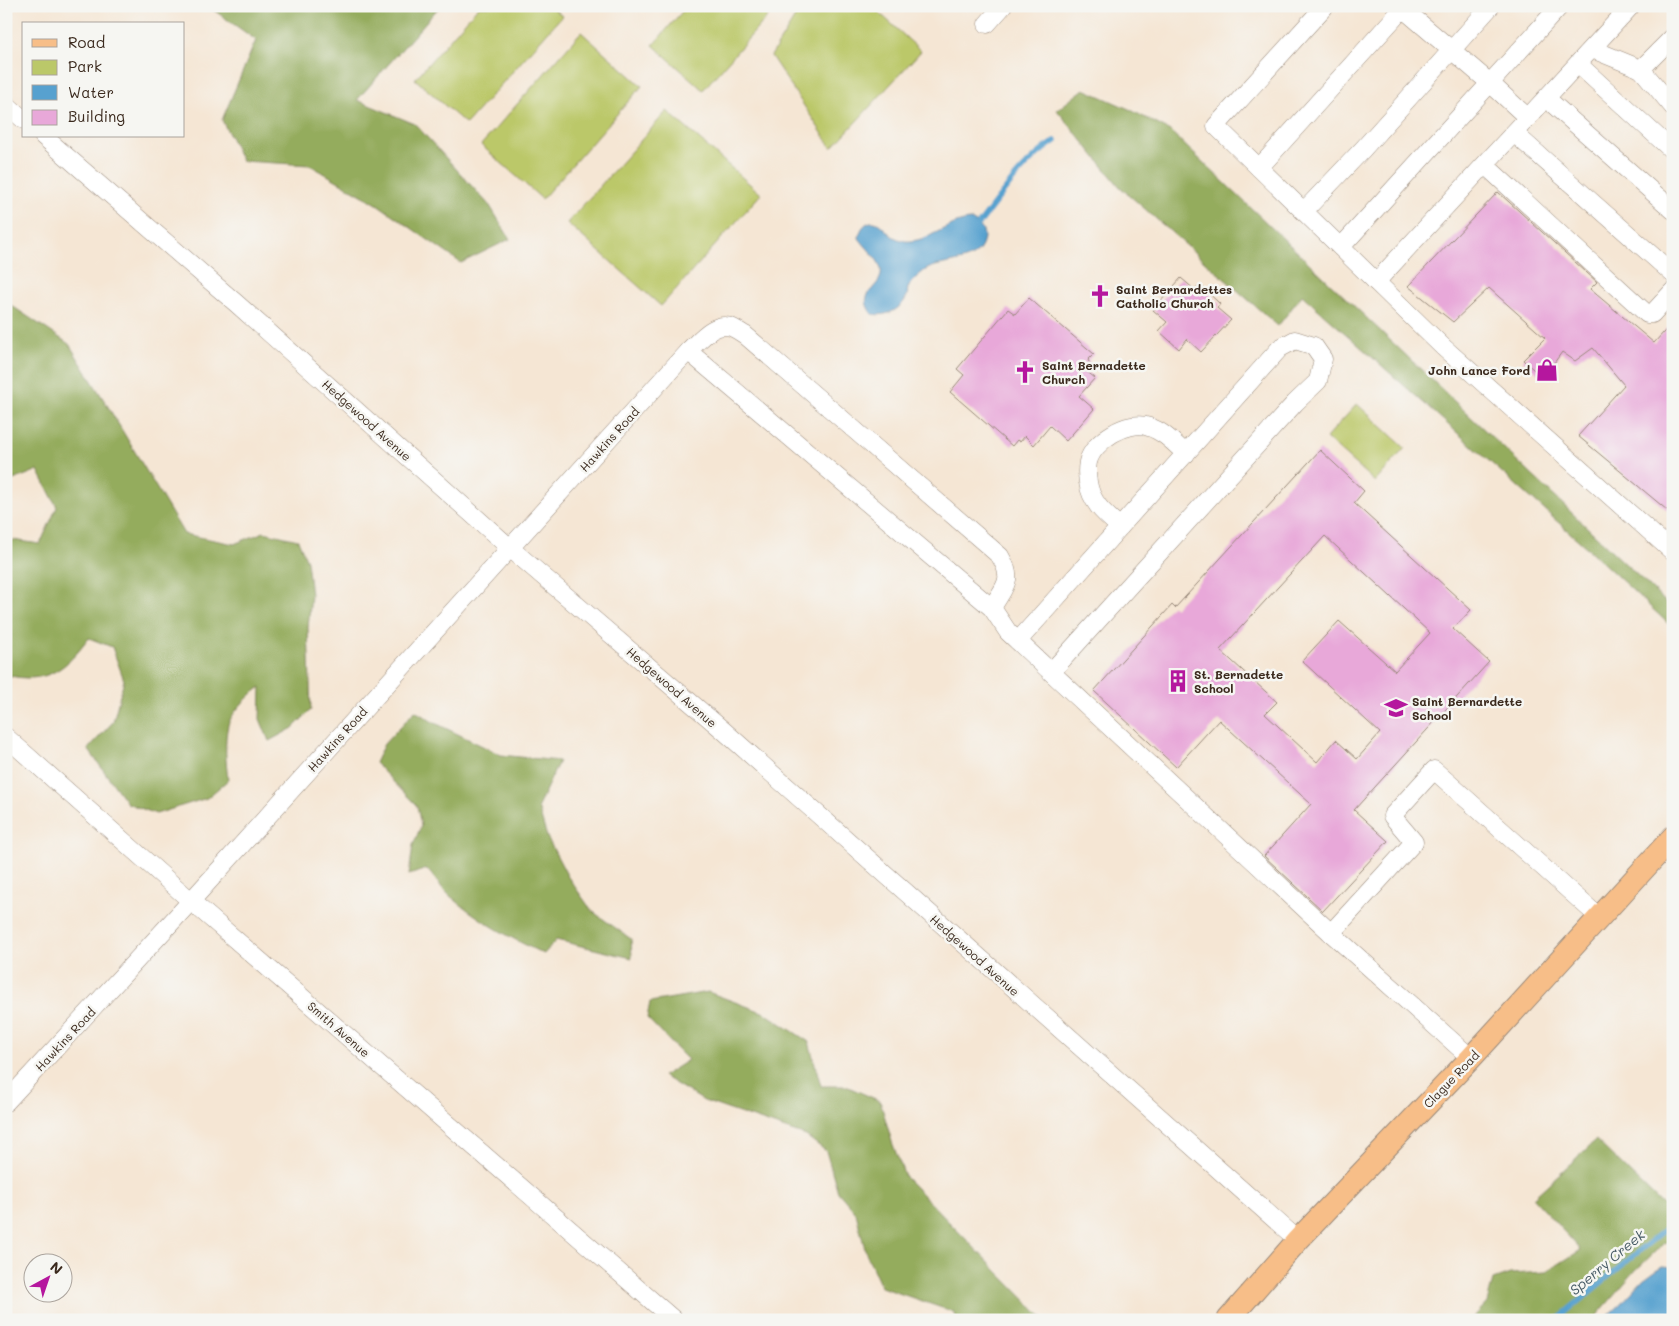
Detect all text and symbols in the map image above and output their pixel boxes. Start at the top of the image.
legend [22,22,185,138]
text: Road [68,32,105,52]
text: Park [68,56,102,76]
text: Water [68,82,114,102]
text: Building [68,106,125,126]
place label: Saint Bernardettes Catholic Church [1116,281,1232,311]
church icon: Saint Bernardettes Catholic Church [1087,283,1113,309]
place label: Saint Bernadette Church [1042,357,1146,387]
shop icon: John Lance Ford [1534,357,1560,383]
church icon: Saint Bernadette Church [1012,359,1038,385]
place label: John Lance Ford [1428,362,1530,378]
street label: Hedgewood Avenue [319,376,415,464]
street label: Hawkins Road [576,403,643,475]
street label: Hedgewood Avenue [624,643,720,731]
place label: St. Bernadette School [1194,666,1283,696]
building icon: St. Bernadette School [1165,668,1191,694]
place label: Saint Bernardette School [1412,693,1522,723]
school or university icon: Saint Bernardette School [1383,695,1409,721]
street label: Hawkins Road [304,703,371,775]
street label: Hedgewood Avenue [927,911,1023,999]
street label: Smith Avenue [305,998,373,1060]
street label: Hawkins Road [31,1003,99,1074]
street label: Clague Road [1420,1047,1483,1111]
water label: Sperry Creek [1565,1225,1649,1299]
north arrow [22,1254,72,1304]
text: N [46,1257,67,1278]

